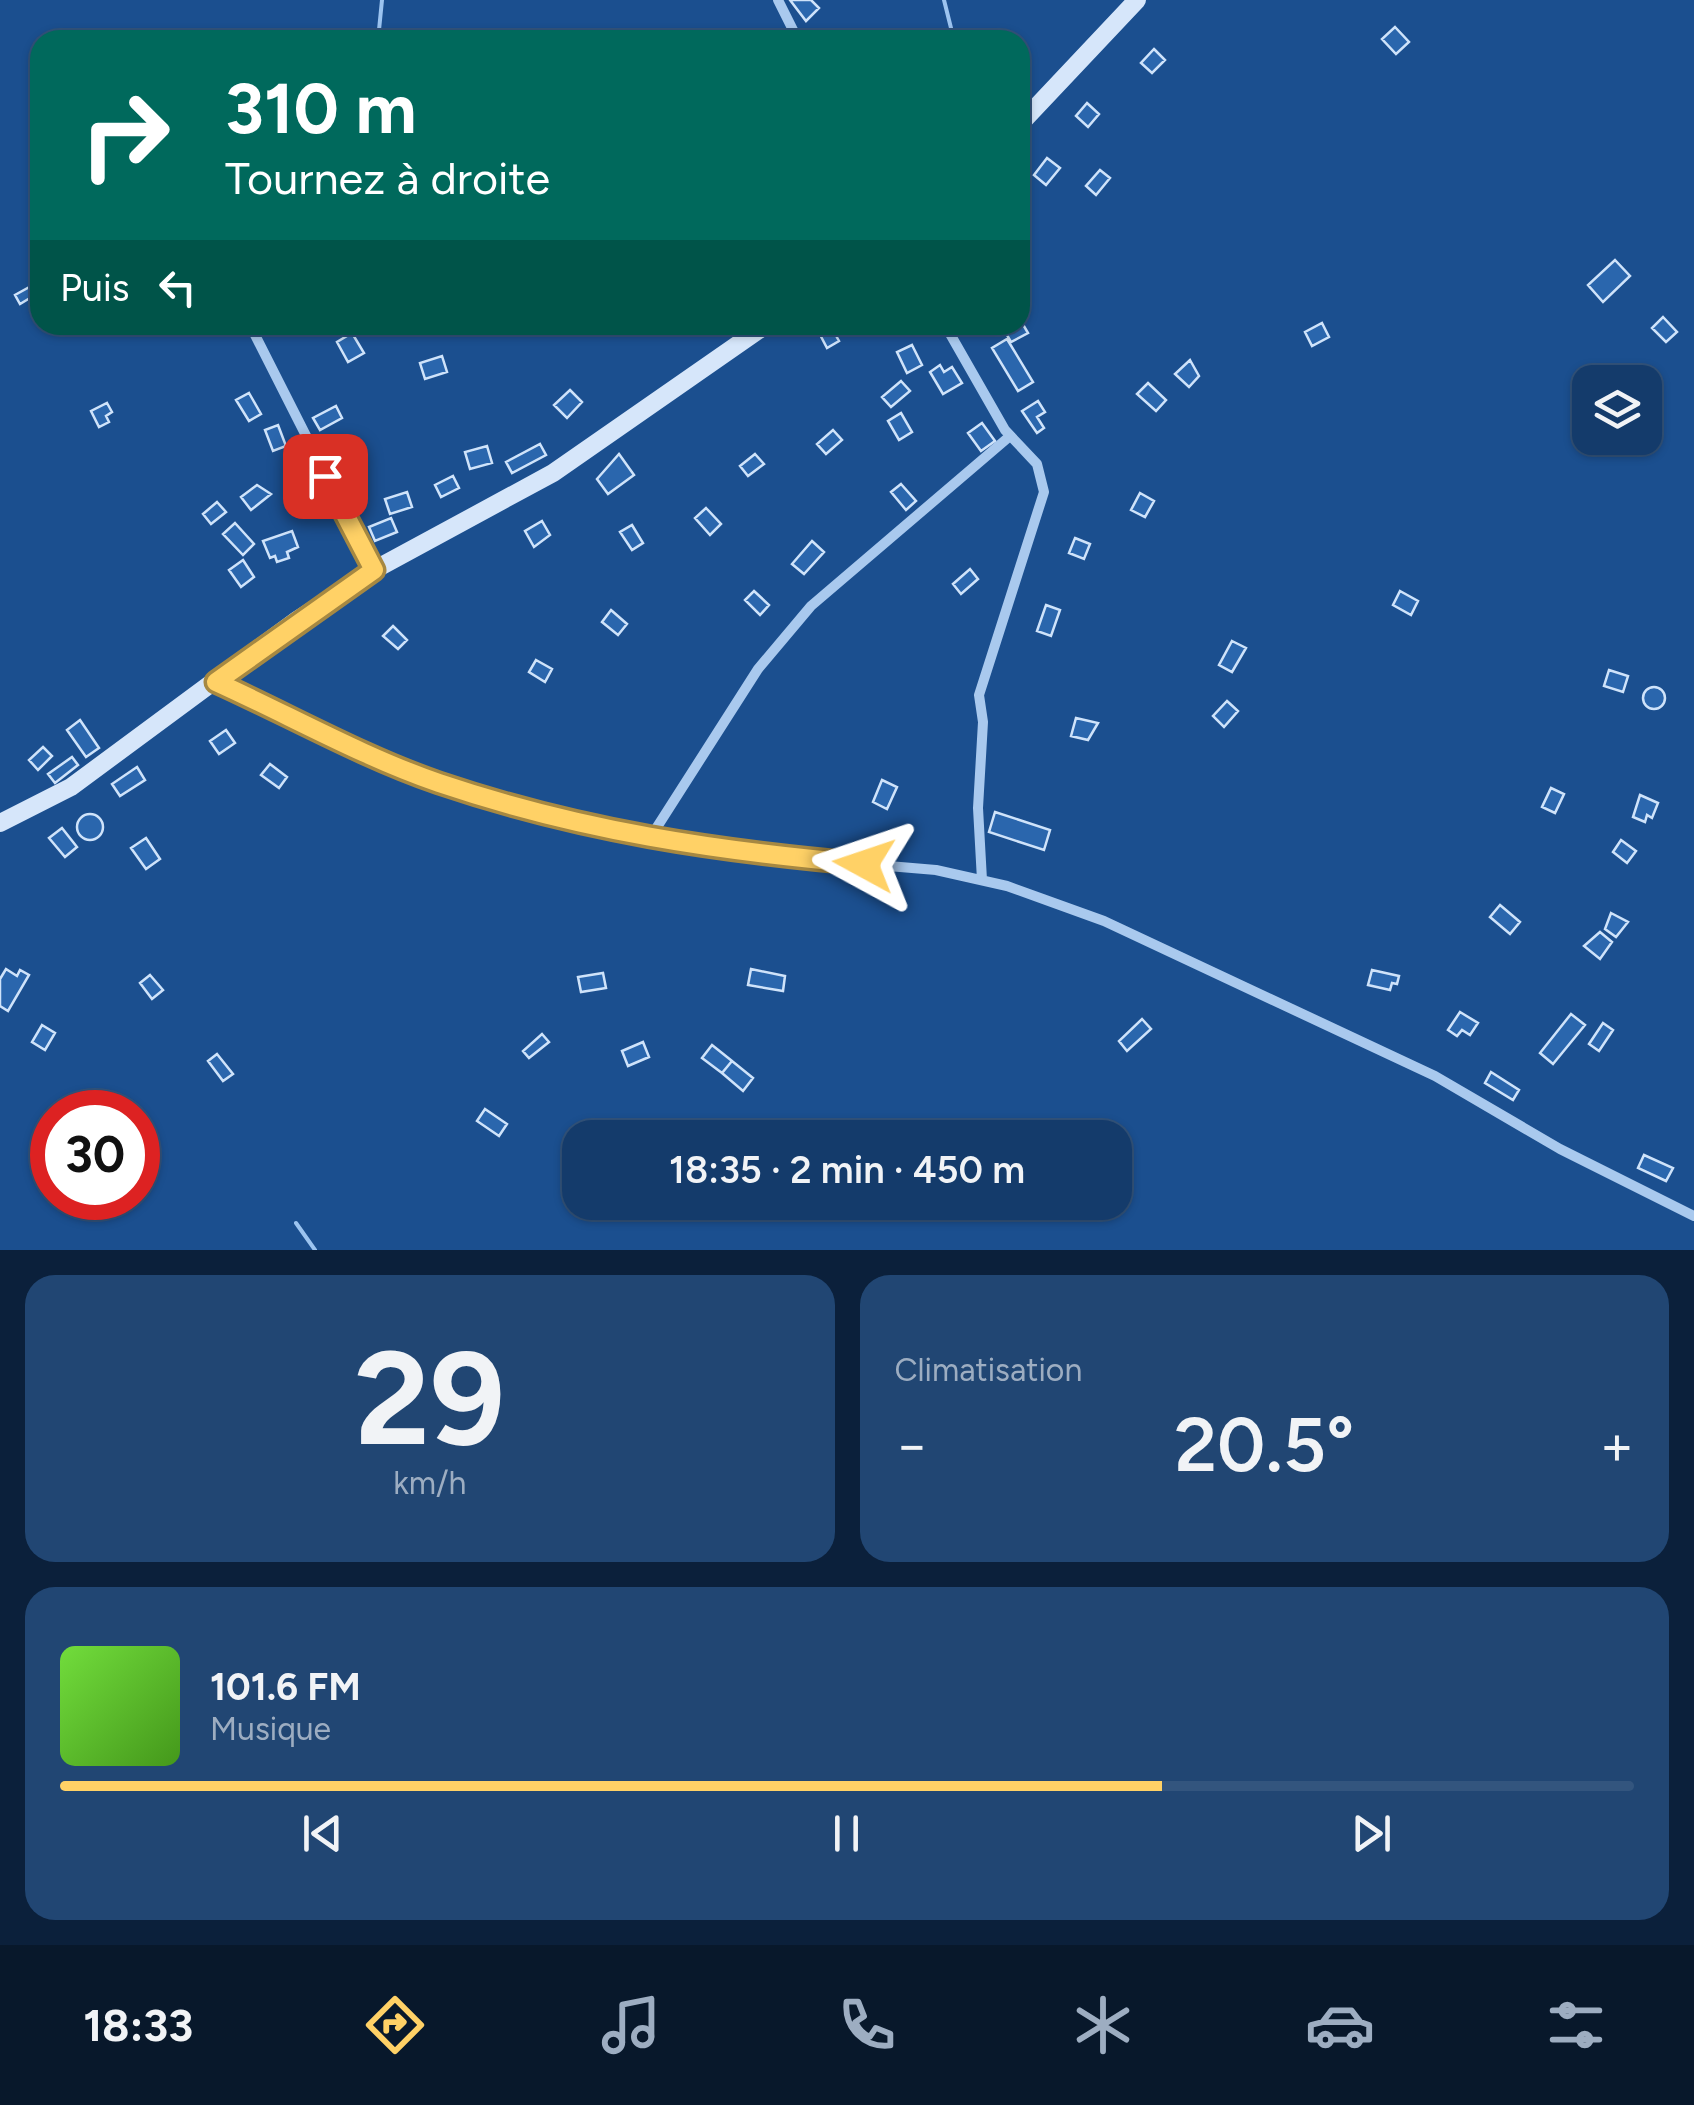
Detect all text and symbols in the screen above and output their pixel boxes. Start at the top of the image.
text: 310 m [225,66,417,151]
icon: right [60,70,190,200]
text: Tournez à droite [225,151,550,205]
icon: left [150,260,205,315]
text: Puis [60,265,130,311]
map controls [1572,365,1662,455]
button: layers [1572,365,1662,455]
pin [283,434,368,519]
icon: arrive [298,449,353,504]
position arrow [812,812,916,916]
speed limit sign: 30 [30,1090,160,1220]
text: 18:35 · 2 min · 450 m [669,1147,1025,1193]
text: 29 [354,1321,505,1477]
text: Climatisation [895,1351,1082,1389]
text: 20.5° [1174,1400,1354,1490]
text: − [895,1412,929,1478]
text: + [1600,1412,1634,1478]
text: km/h [393,1464,466,1502]
text: 101.6 FM [210,1664,361,1710]
text: Musique [210,1710,331,1748]
icon: previous [295,1806,350,1861]
icon: pause [819,1806,874,1861]
icon: next [1344,1806,1399,1861]
icon: directions [360,1990,430,2060]
icon: music [596,1990,666,2060]
icon: phone [832,1990,902,2060]
icon: climate [1068,1990,1138,2060]
icon: car [1305,1990,1375,2060]
icon: filters [1541,1990,1611,2060]
text: 18:33 [83,1998,193,2052]

